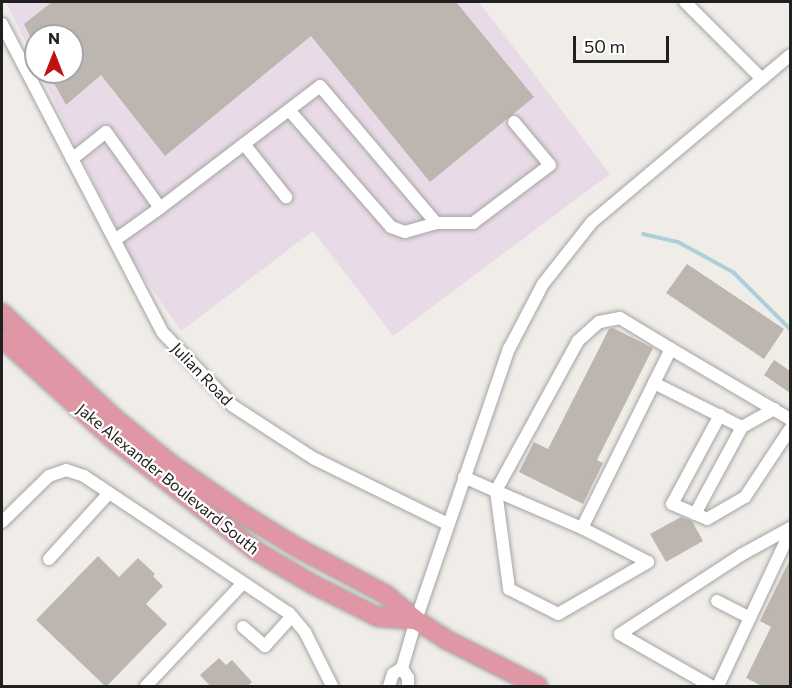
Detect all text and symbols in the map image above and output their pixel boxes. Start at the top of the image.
north arrow [24,24,84,84]
scale bar [576,24,672,62]
text: N [48,28,60,47]
text: 50 m [584,35,625,57]
street label: Julian Road [167,339,237,409]
street label: Jake Alexander Boulevard South [73,399,263,559]

